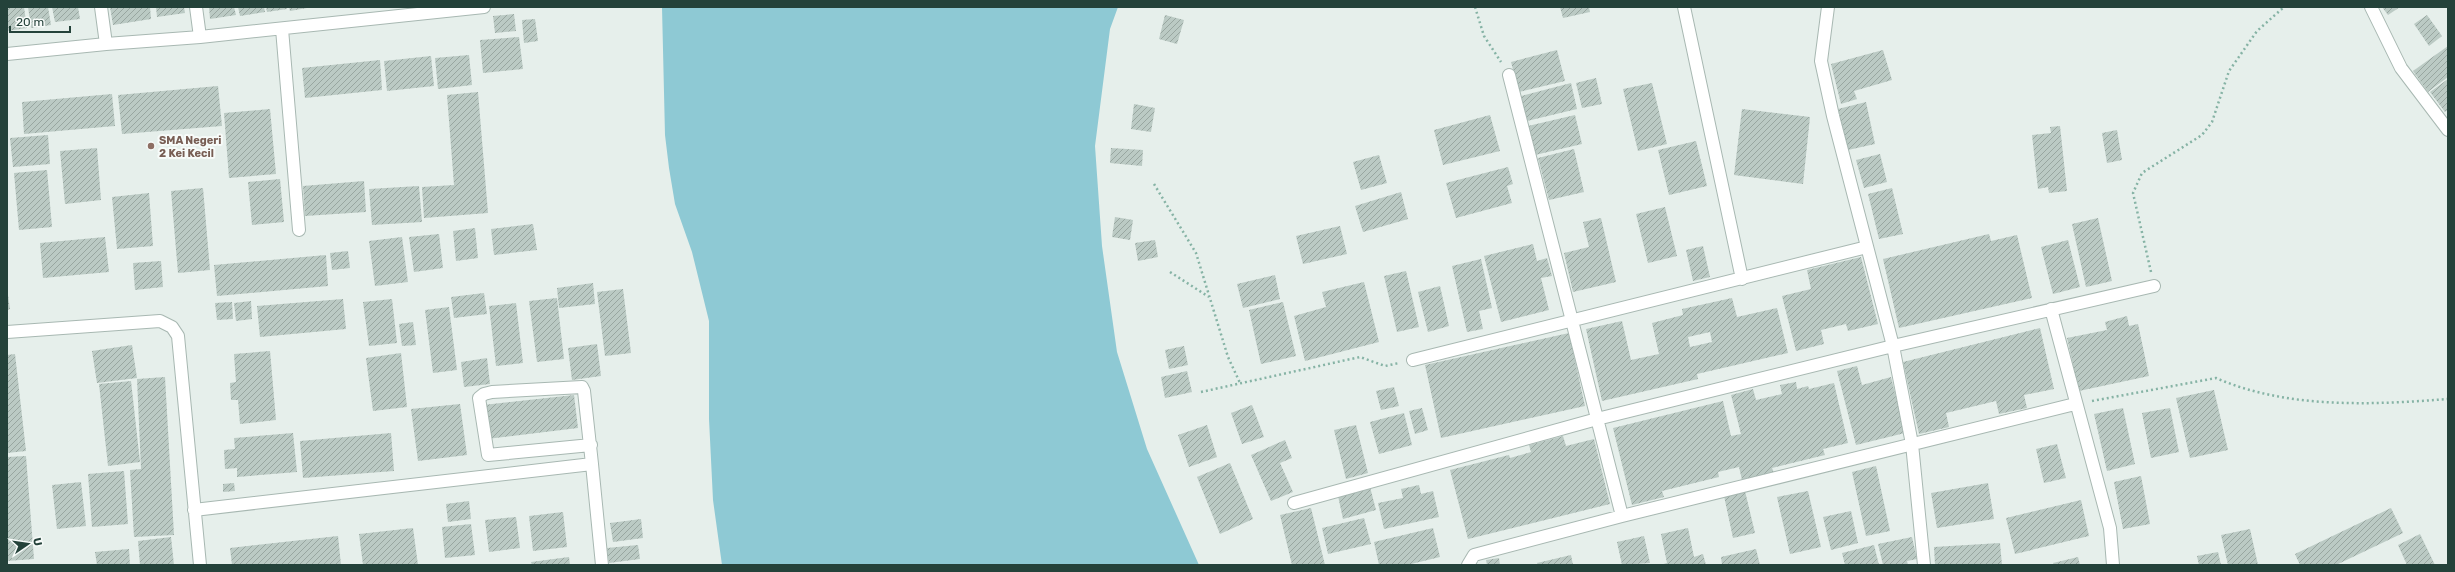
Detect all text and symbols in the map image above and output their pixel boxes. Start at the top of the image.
scale bar [10,8,70,34]
text: 20 m [16,15,44,29]
place label: SMA Negeri 2 Kei Kecil [159,134,221,160]
marker: SMA Negeri 2 Kei Kecil [146,141,156,151]
north arrow [8,524,48,564]
text: U [30,537,44,547]

